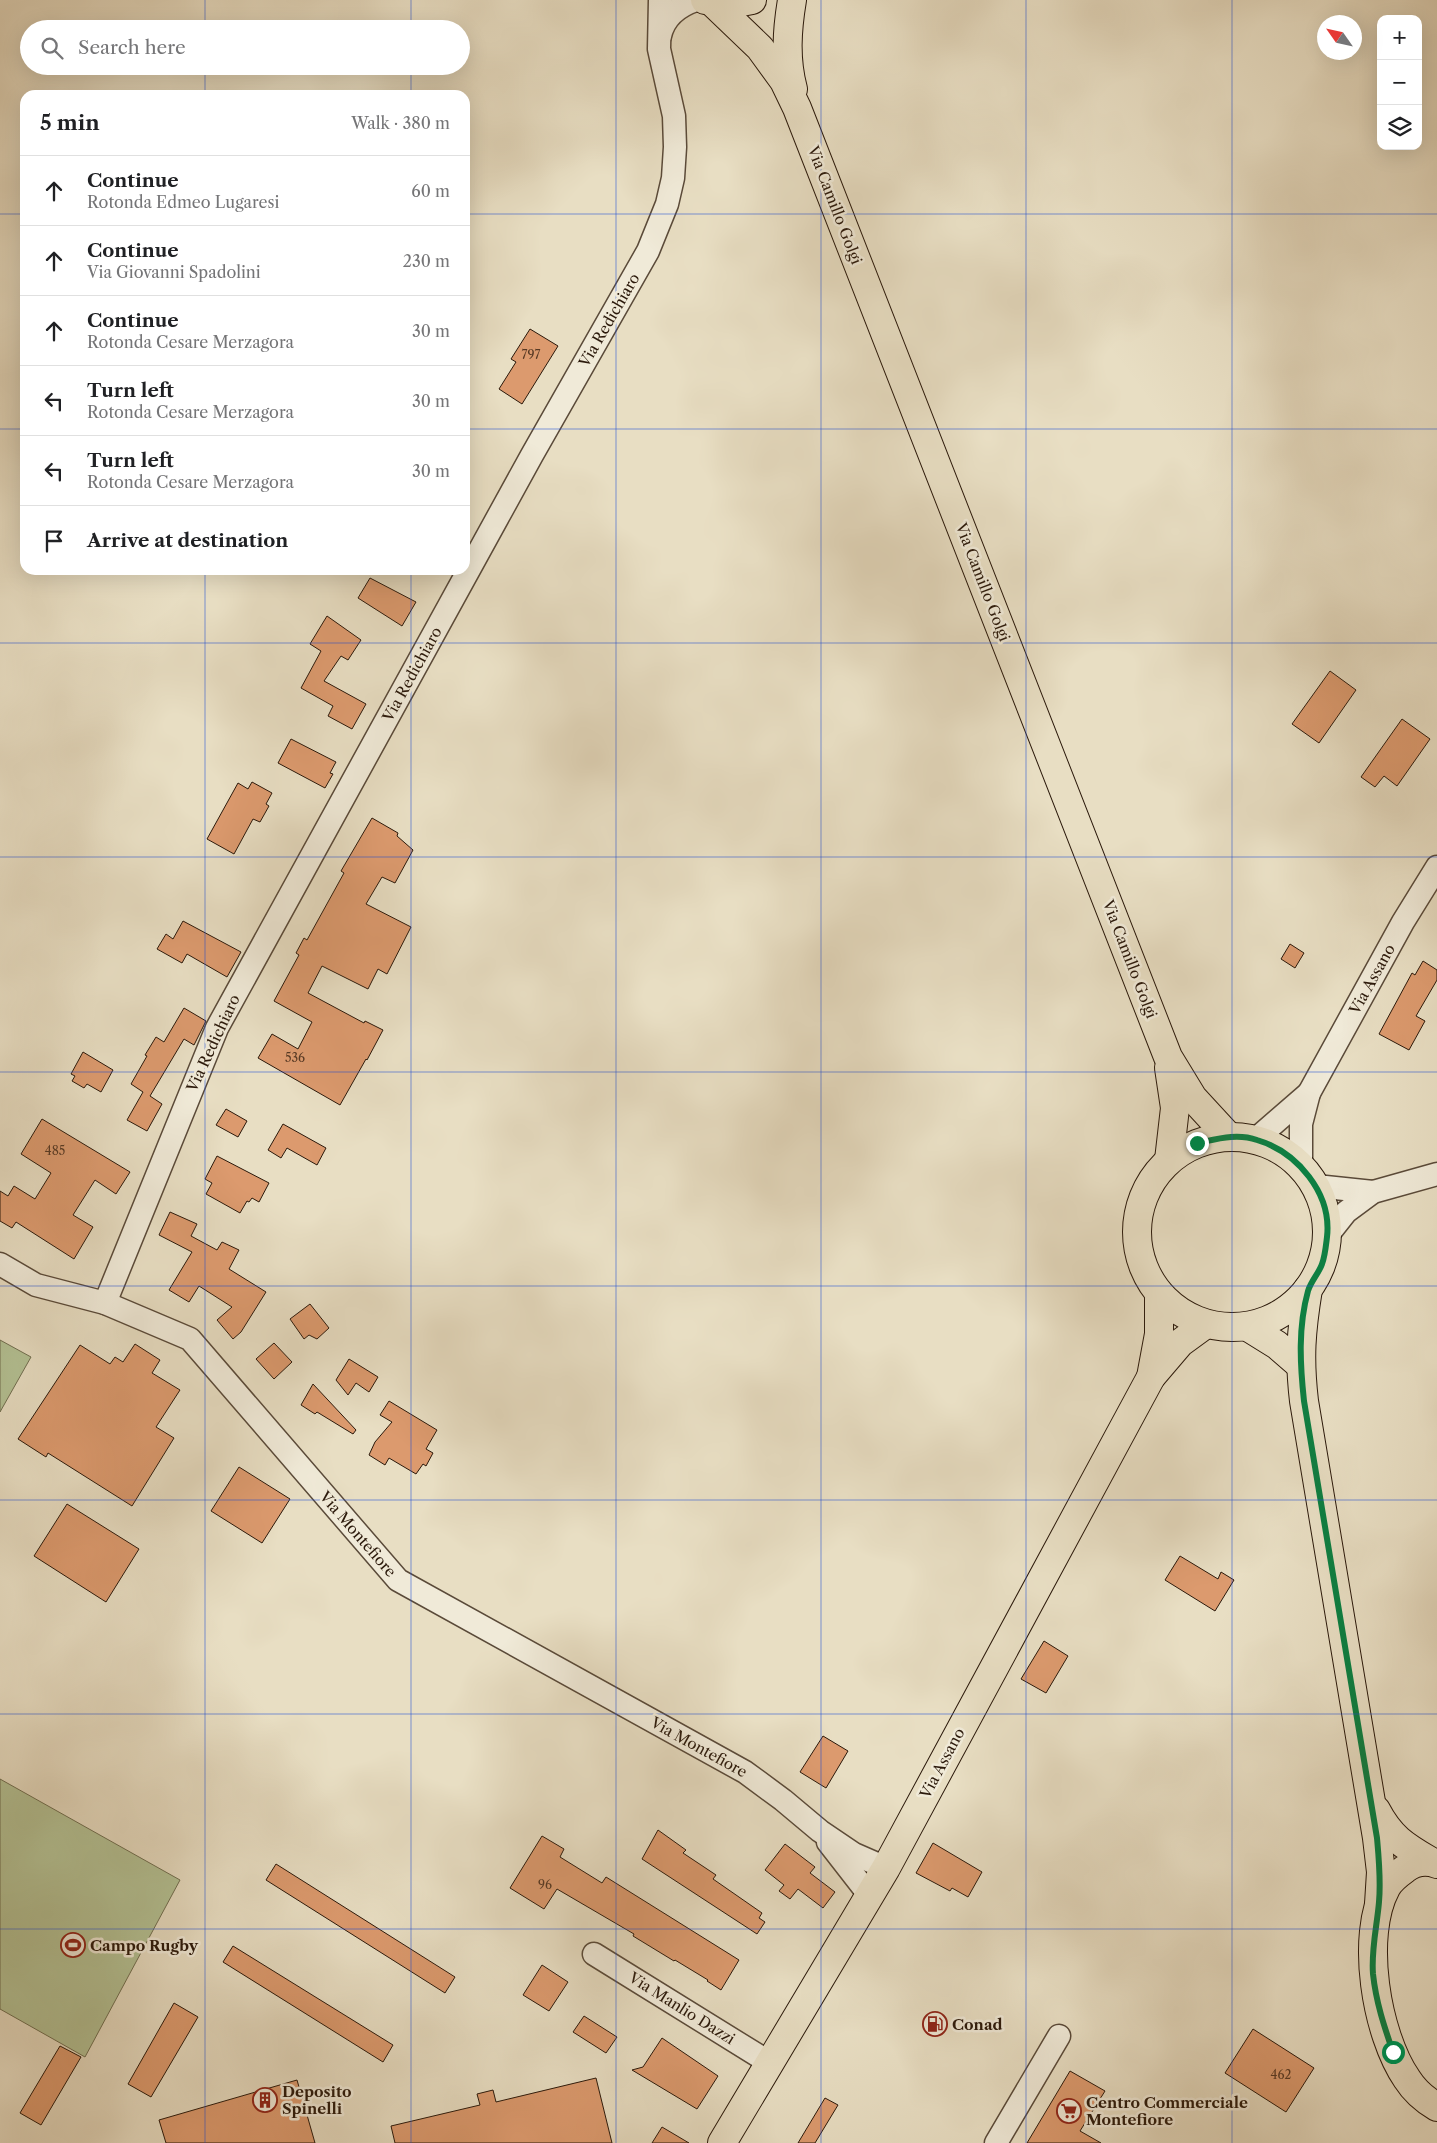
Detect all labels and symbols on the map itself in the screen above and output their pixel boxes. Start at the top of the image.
north arrow [1317,15,1362,60]
street label: Via Camillo Golgi [803,142,867,267]
street label: Via Redichiaro [574,270,644,371]
house number: 797 [522,347,541,362]
street label: Via Camillo Golgi [951,519,1015,644]
street label: Via Redichiaro [378,623,446,725]
street label: Via Camillo Golgi [1098,896,1162,1021]
street label: Via Assano [1344,941,1399,1018]
street label: Via Redichiaro [182,991,244,1096]
house number: 536 [285,1050,305,1065]
route end [1186,1132,1209,1155]
house number: 485 [45,1143,65,1158]
street label: Via Montefiore [315,1486,400,1581]
street label: Via Montefiore [647,1712,751,1781]
street label: Via Assano [915,1724,969,1802]
house number: 96 [538,1877,552,1892]
sports icon: Campo Rugby [60,1932,86,1958]
place label: Campo Rugby [90,1936,199,1955]
street label: Via Manlio Dazzi [624,1967,739,2049]
fuel station icon: Conad [922,2011,948,2037]
place label: Conad [952,2015,1003,2034]
route start [1382,2041,1405,2064]
house number: 462 [1271,2067,1292,2082]
place label: Deposito Spinelli [282,2082,351,2118]
building icon: Deposito Spinelli [252,2087,278,2113]
place label: Centro Commerciale Montefiore [1086,2093,1248,2129]
supermarket icon: Centro Commerciale Montefiore [1056,2098,1082,2124]

